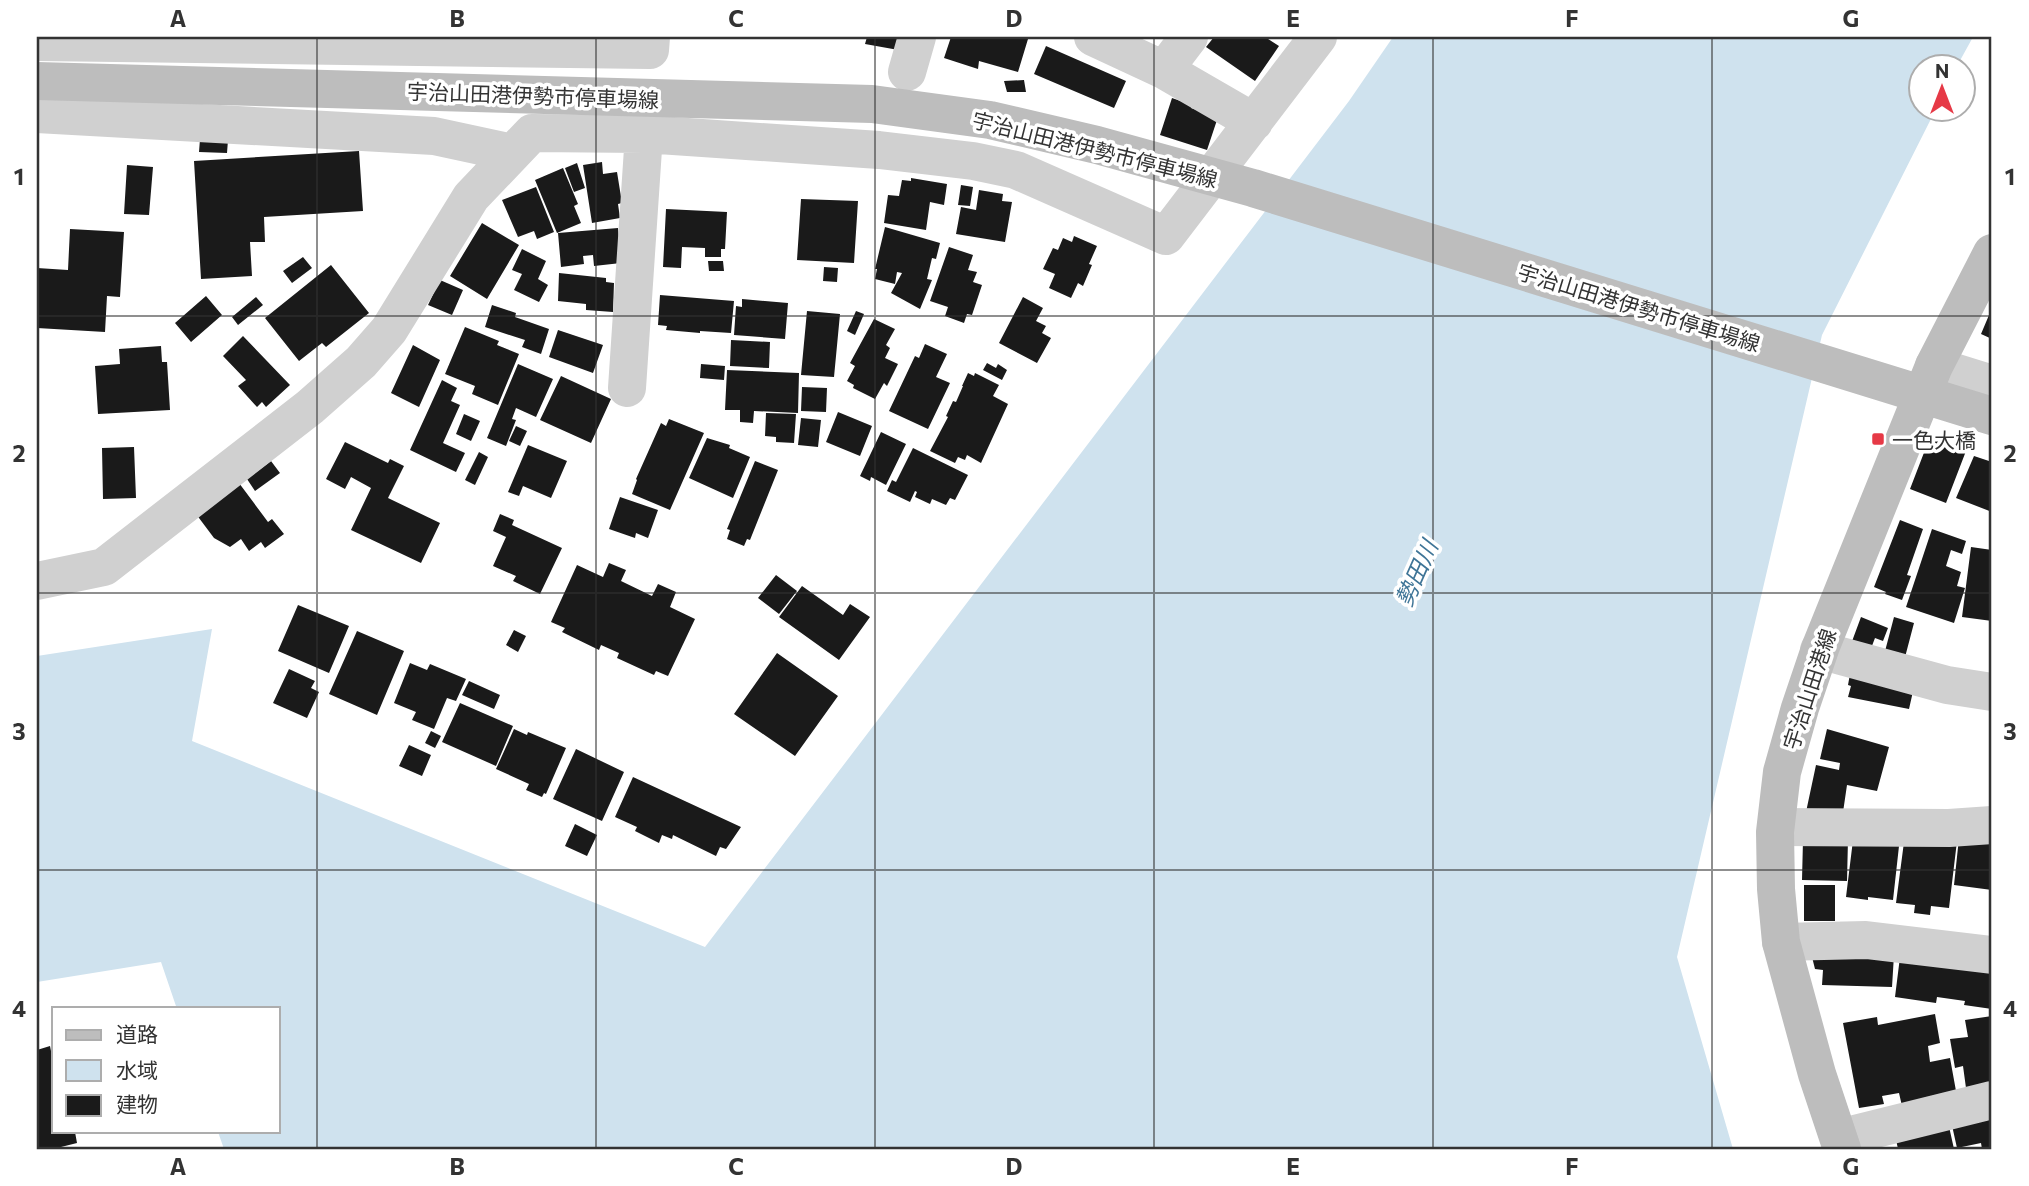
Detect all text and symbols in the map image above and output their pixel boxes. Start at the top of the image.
text: A [170,4,187,32]
text: B [449,4,465,32]
text: C [728,4,744,32]
text: D [1006,4,1023,32]
text: E [1286,4,1300,32]
text: F [1565,4,1579,32]
text: G [1843,4,1859,32]
north arrow [1906,52,1976,122]
text: N [1935,59,1949,82]
street label: 宇治山田港伊勢市停車場線 [407,78,659,112]
street label: 宇治山田港伊勢市停車場線 [970,106,1220,192]
text: 1 [14,162,24,190]
text: 1 [2005,162,2015,190]
street label: 宇治山田港伊勢市停車場線 [1515,258,1763,356]
place label: 一色大橋 [1892,427,1976,452]
marker: 一色大橋 [1870,431,1886,447]
text: 2 [12,439,26,467]
text: 2 [2003,439,2017,467]
water label: 勢田川 [1389,533,1444,610]
street label: 宇治山田港線 [1778,625,1840,753]
text: 3 [12,717,26,745]
text: 3 [2003,717,2017,745]
text: 4 [12,994,26,1022]
text: 4 [2003,994,2017,1022]
legend [52,1007,280,1134]
text: 道路 [116,1021,158,1046]
text: 水域 [116,1057,158,1082]
text: 建物 [116,1091,158,1116]
text: A [170,1152,187,1180]
text: B [449,1152,465,1180]
text: C [728,1152,744,1180]
text: D [1006,1152,1023,1180]
text: E [1286,1152,1300,1180]
text: F [1565,1152,1579,1180]
text: G [1843,1152,1859,1180]

